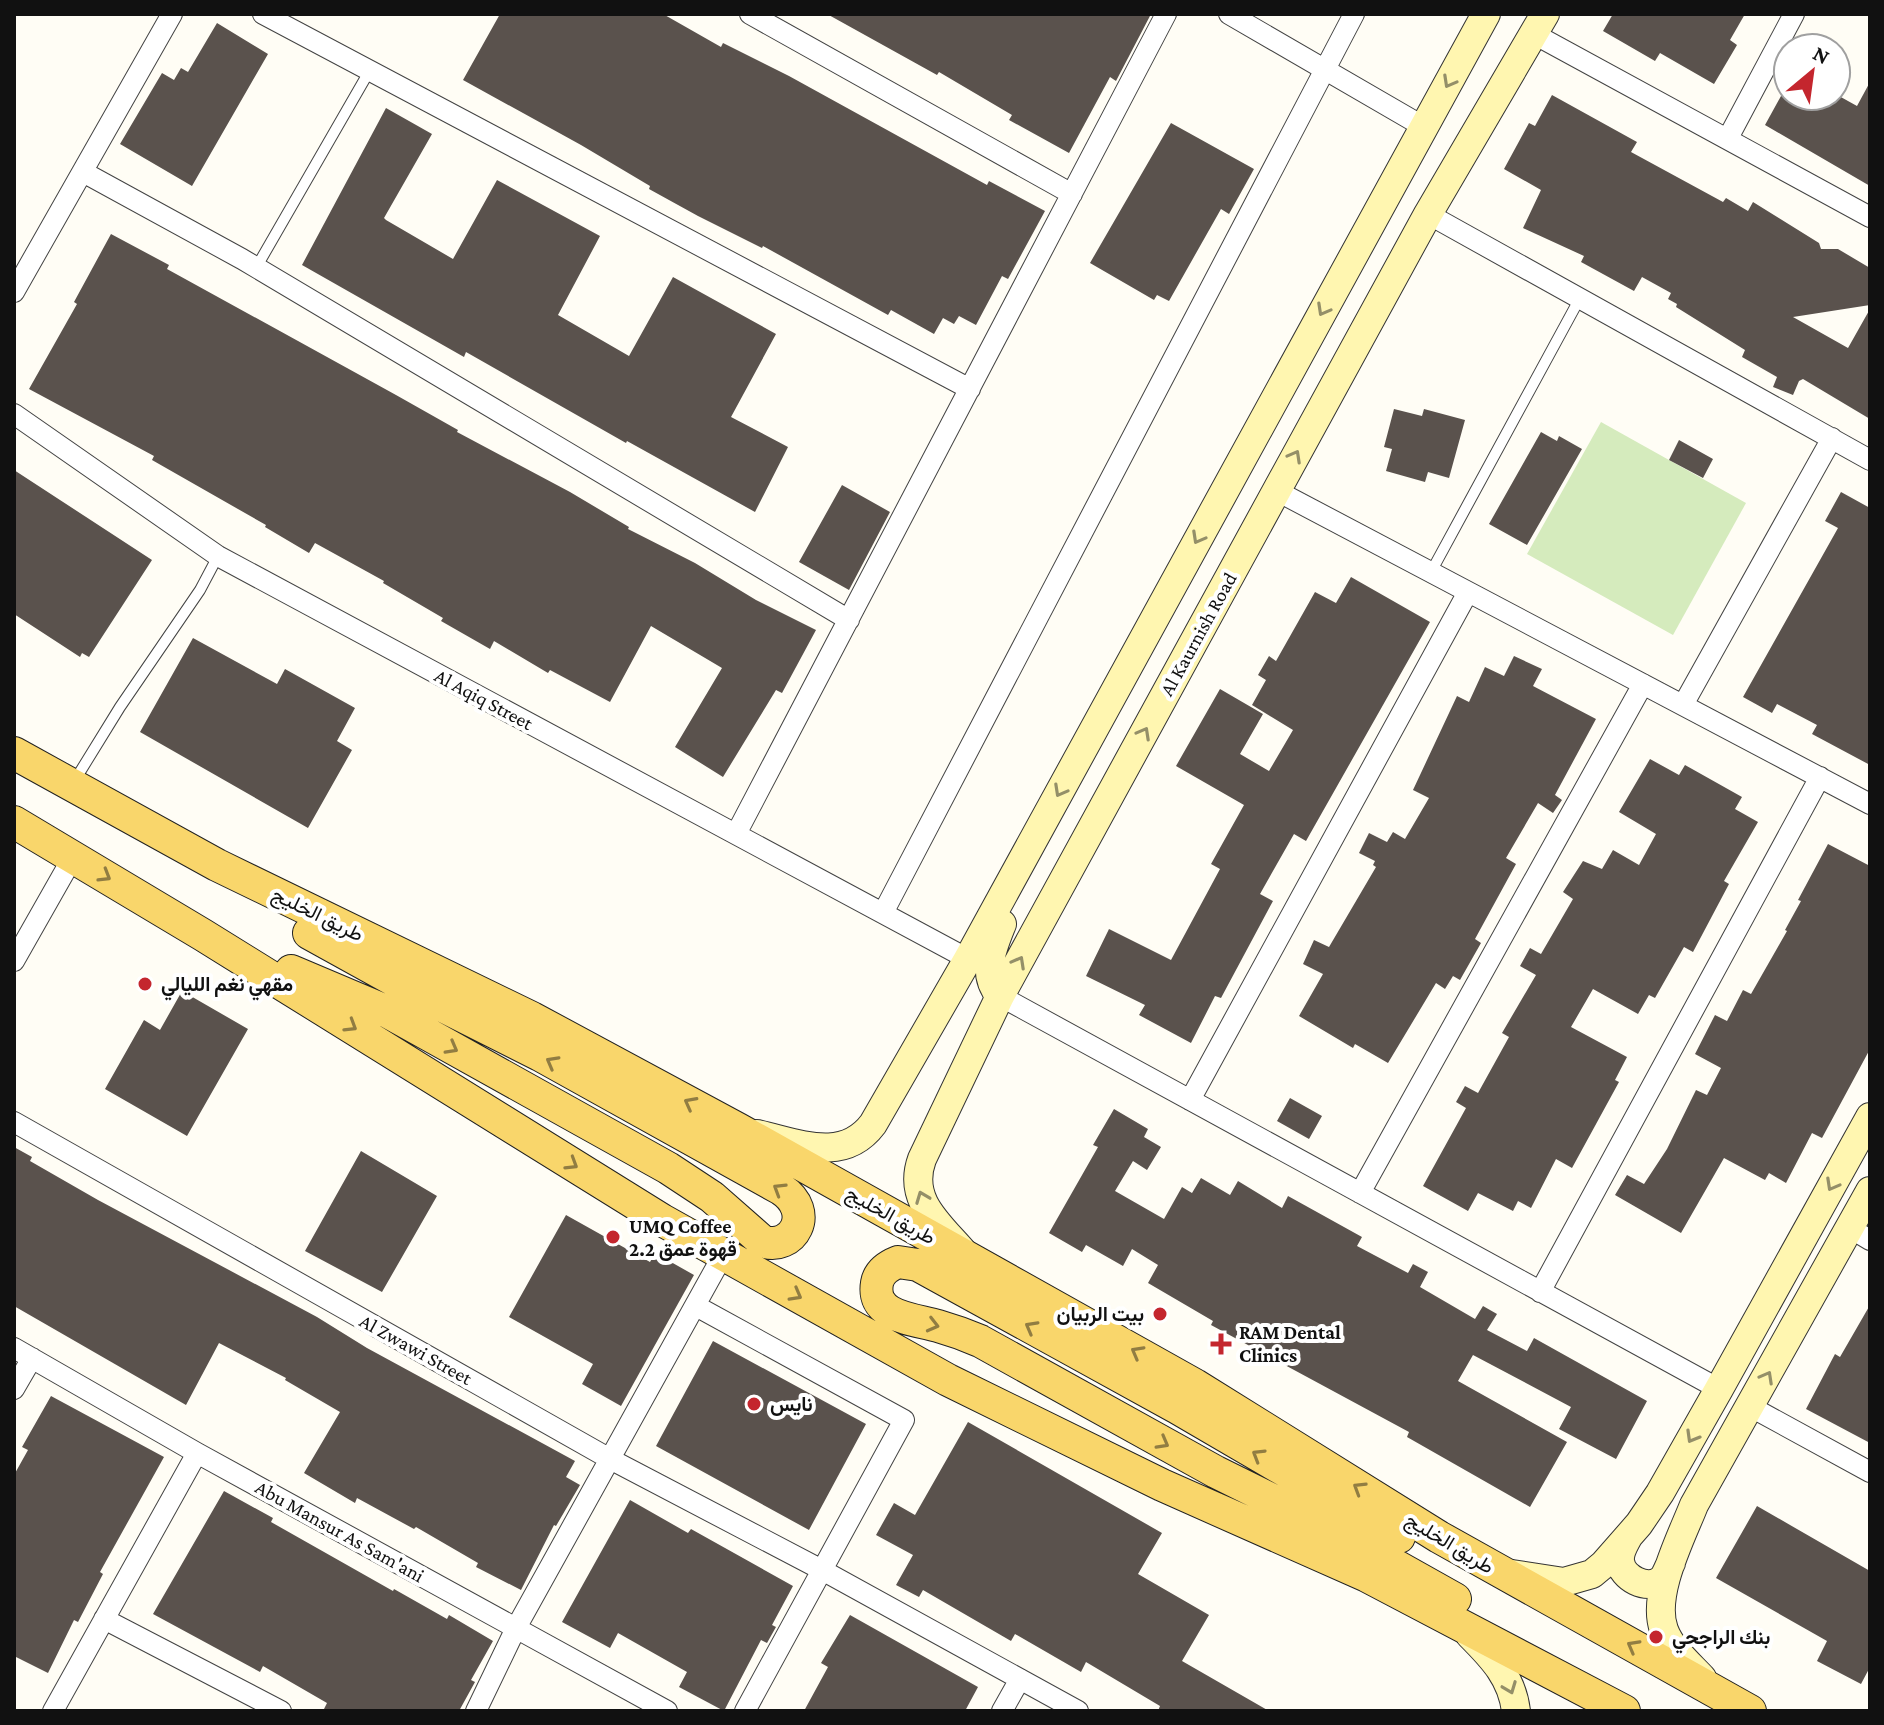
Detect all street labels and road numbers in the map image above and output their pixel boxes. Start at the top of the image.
street label: Al Kaurnish Road [1155,568,1241,699]
street label: Al Aqiq Street [431,664,537,735]
street label: طريق الخليج [268,882,367,948]
street label: طريق الخليج [841,1181,939,1251]
street label: Al Zwawi Street [356,1309,476,1389]
street label: Abu Mansur As Sam'ani [252,1475,428,1587]
street label: طريق الخليج [1401,1508,1498,1580]

